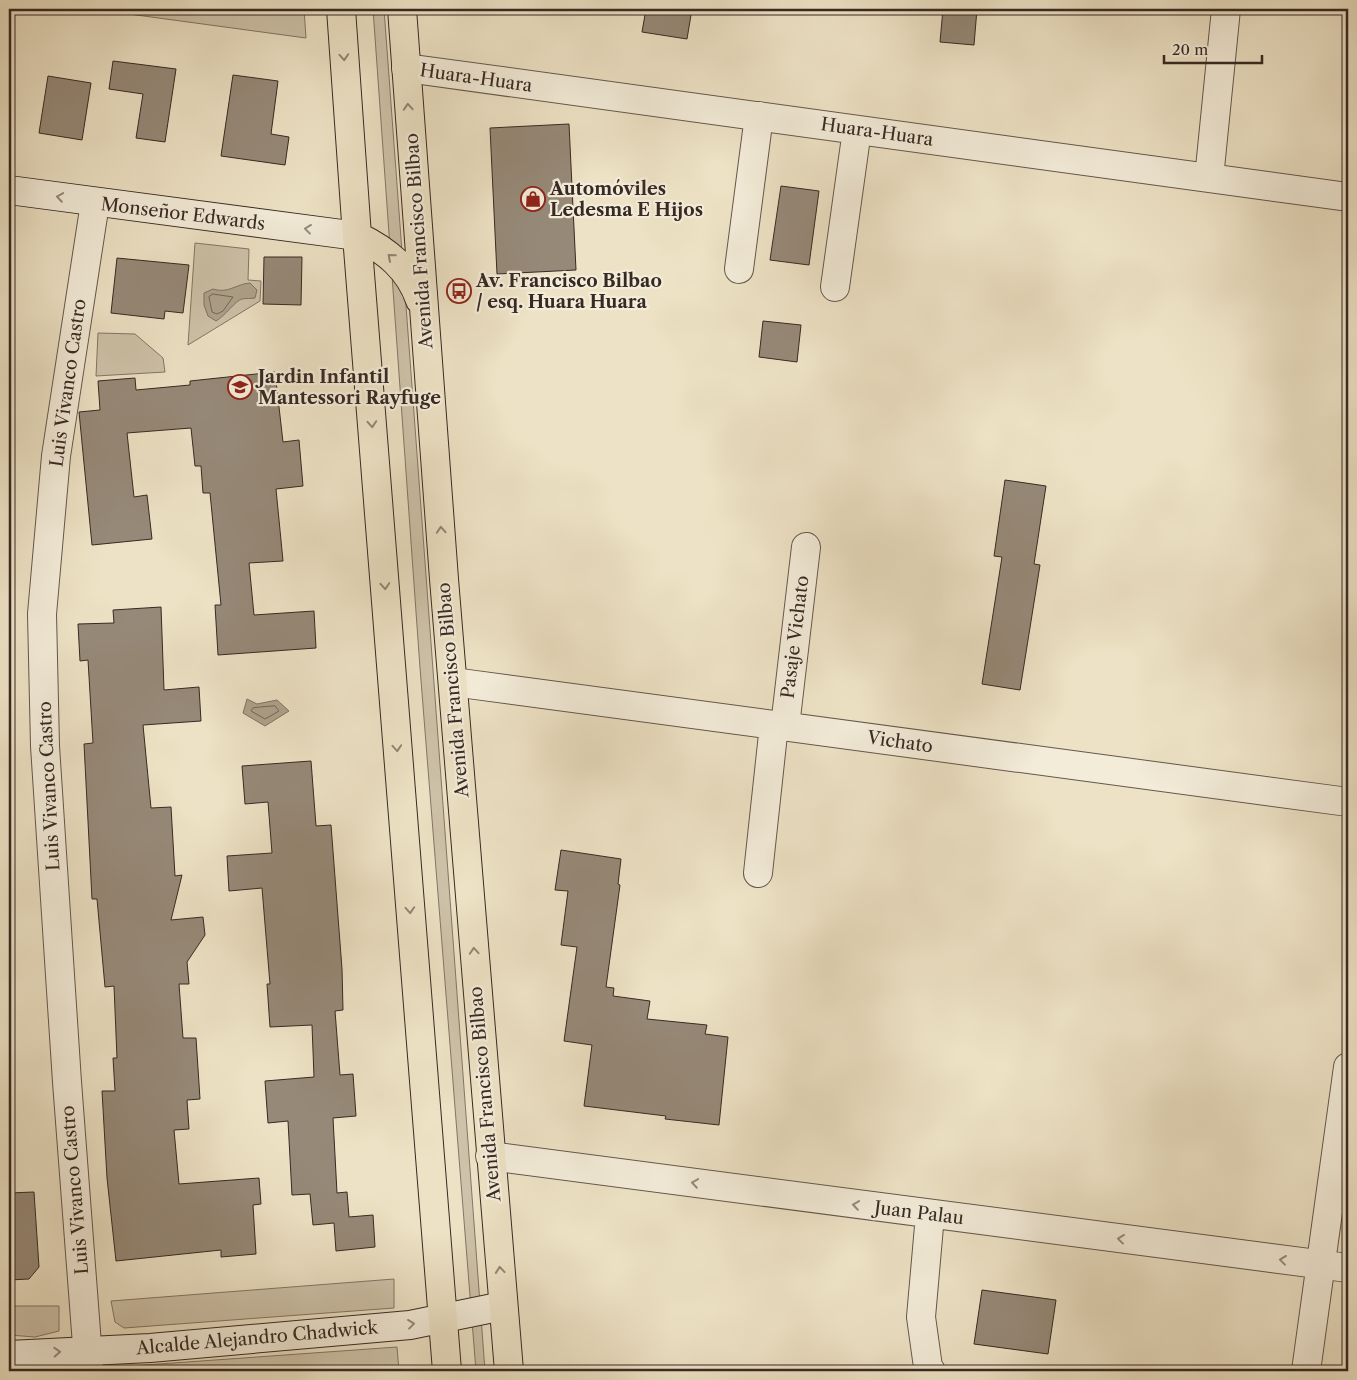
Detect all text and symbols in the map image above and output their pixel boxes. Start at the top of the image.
scale bar [1164,32,1262,64]
text: 20 m [1172,40,1208,59]
one-way arrow [339,54,350,62]
street label: Huara-Huara [418,59,534,97]
one-way arrow [403,103,414,111]
street label: Huara-Huara [819,113,935,151]
street label: Avenida Francisco Bilbao [400,132,438,351]
place label: Automóviles Ledesma E Hijos [549,178,703,221]
shop icon: Automóviles Ledesma E Hijos [520,186,546,212]
one-way arrow [56,193,65,203]
street label: Monseñor Edwards [100,193,266,235]
one-way arrow [304,224,312,235]
one-way arrow [388,254,397,263]
place label: Av. Francisco Bilbao / esq. Huara Huara [475,270,662,313]
bus stop icon: Av. Francisco Bilbao / esq. Huara Huara [446,278,472,304]
street label: Luis Vivanco Castro [45,297,91,469]
place label: Jardin Infantil Mantessori Rayfuge [255,366,441,409]
school or university icon: Jardin Infantil Mantessori Rayfuge [227,374,253,400]
one-way arrow [366,420,377,428]
one-way arrow [435,526,446,534]
street label: Pasaje Vichato [777,574,813,700]
street label: Avenida Francisco Bilbao [433,581,473,800]
one-way arrow [379,582,390,590]
street label: Luis Vivanco Castro [34,701,64,871]
street label: Vichato [865,726,934,757]
one-way arrow [392,744,403,752]
one-way arrow [404,906,415,914]
one-way arrow [468,947,479,955]
street label: Avenida Francisco Bilbao [465,985,505,1204]
street label: Luis Vivanco Castro [57,1105,93,1275]
one-way arrow [691,1178,699,1189]
street label: Juan Palau [870,1196,965,1229]
one-way arrow [852,1200,860,1211]
one-way arrow [1117,1234,1125,1245]
one-way arrow [1278,1255,1286,1266]
one-way arrow [495,1266,506,1274]
street label: Alcalde Alejandro Chadwick [134,1316,380,1360]
one-way arrow [408,1319,416,1330]
one-way arrow [54,1347,62,1358]

